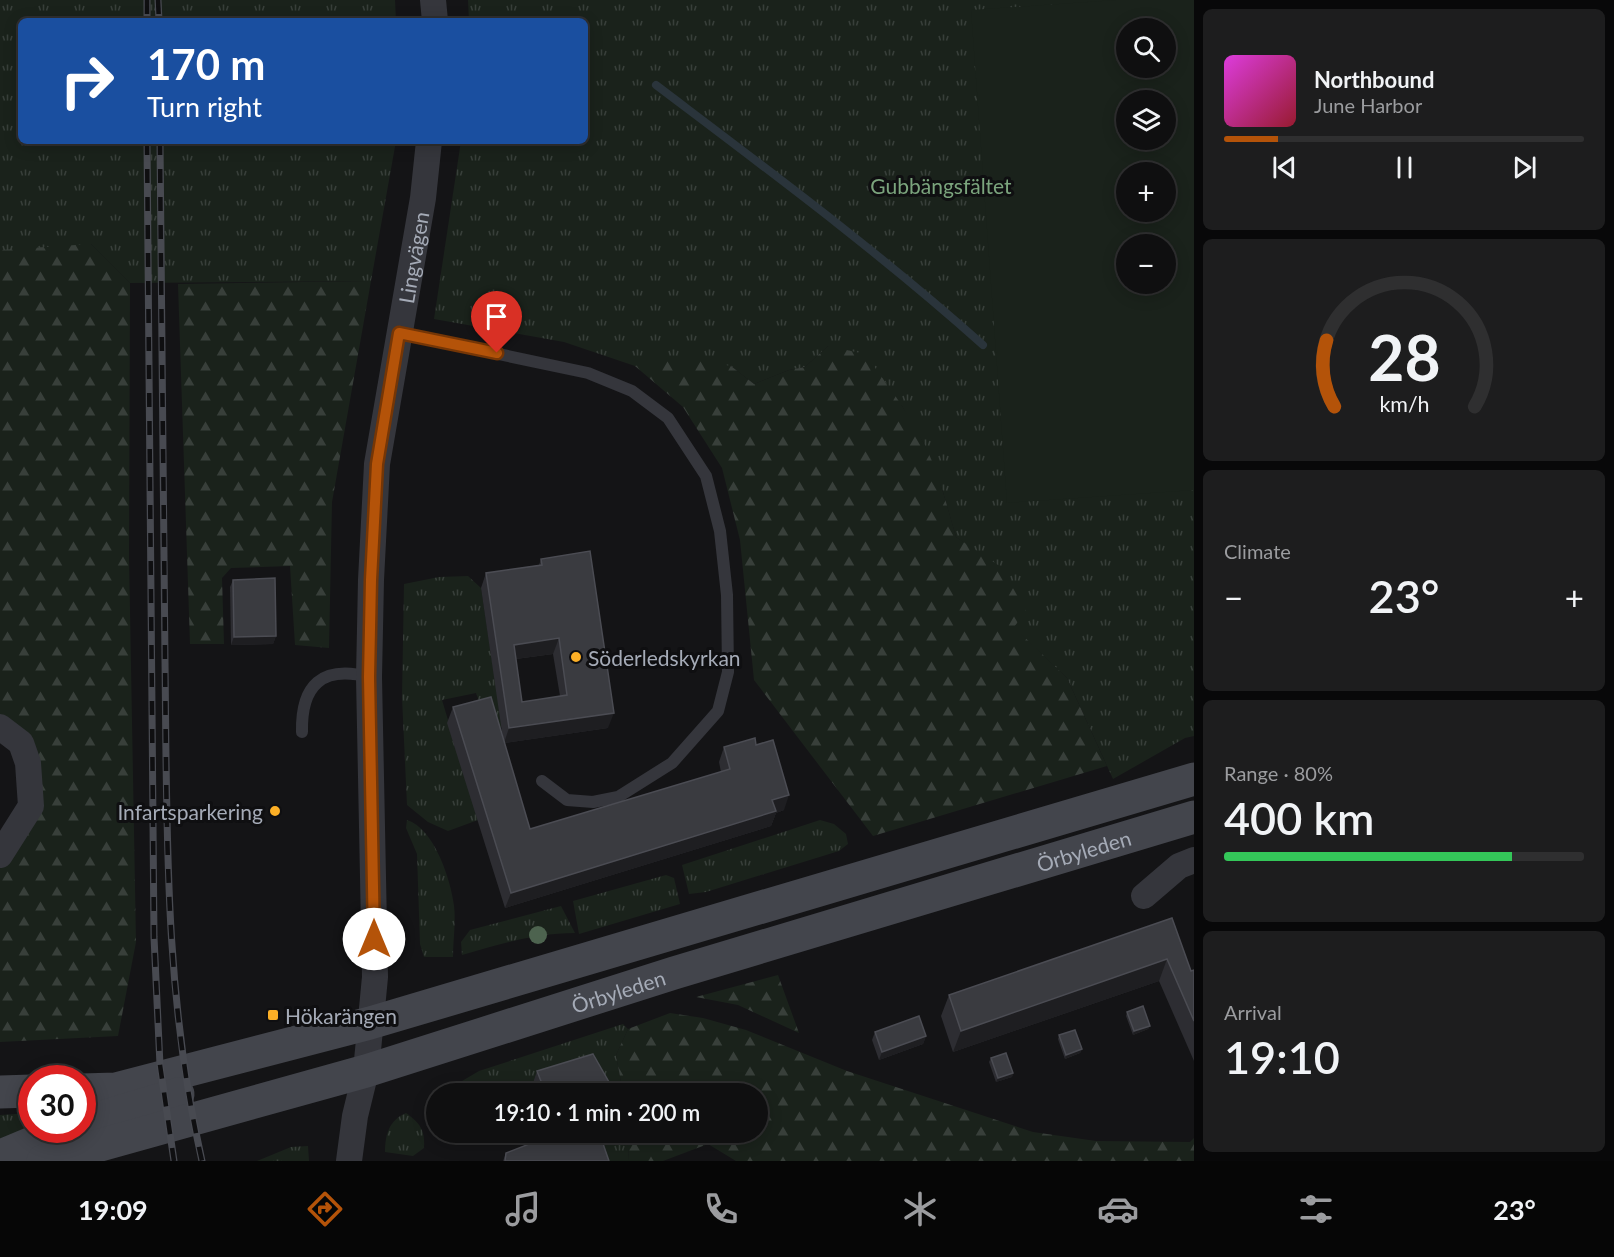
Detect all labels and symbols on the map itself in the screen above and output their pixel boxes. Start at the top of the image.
park label: Gubbängsfältet [870,173,1012,198]
street label: Lingvägen [392,209,433,305]
pin [471,291,522,353]
place label: Söderledskyrkan [588,645,741,670]
marker: Söderledskyrkan [569,650,583,664]
place label: Infartsparkering [117,799,263,824]
marker: Infartsparkering [268,804,282,818]
street label: Örbyleden [1033,824,1134,876]
position arrow [342,907,406,971]
street label: Örbyleden [568,964,668,1017]
place label: Hökarängen [285,1003,397,1028]
marker: Hökarängen [266,1008,280,1022]
speed limit sign: 30 [18,1065,96,1143]

